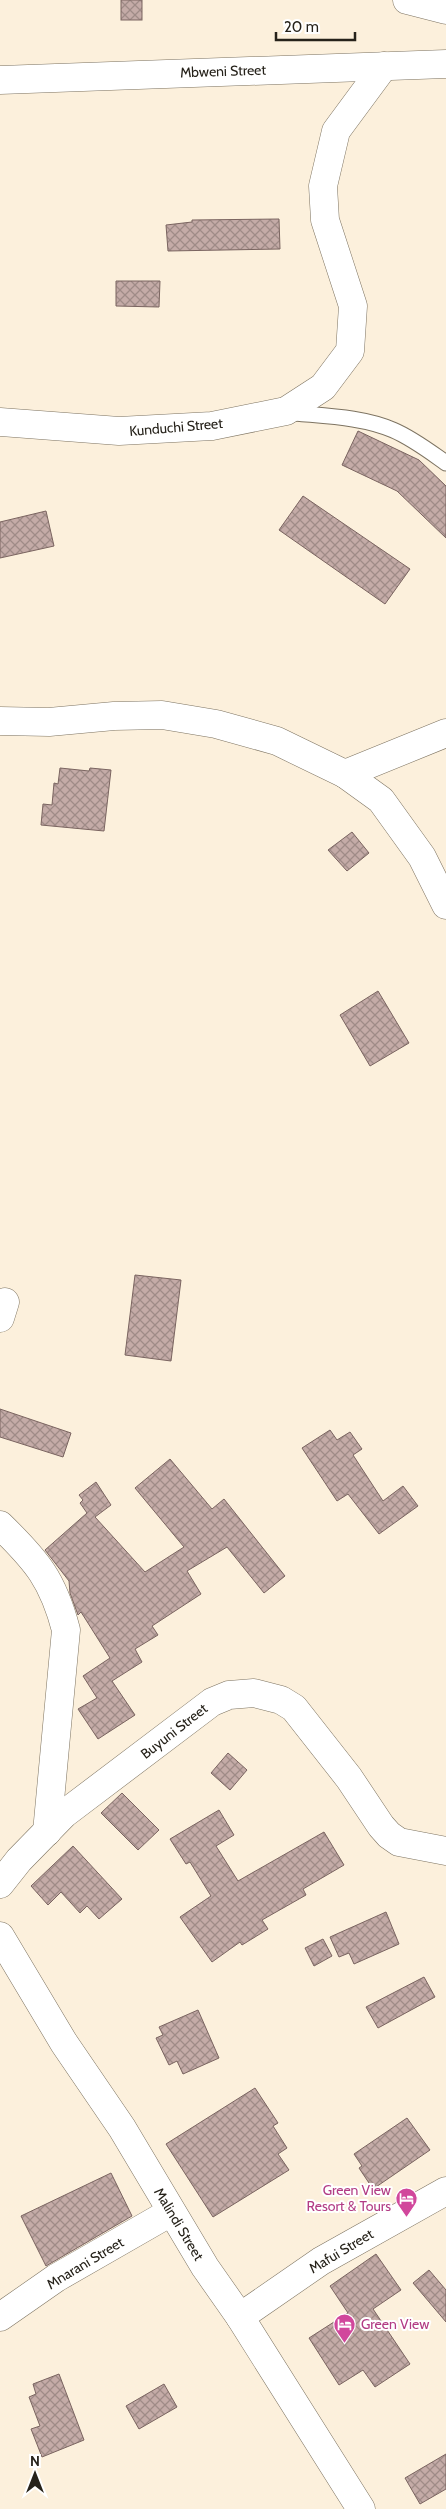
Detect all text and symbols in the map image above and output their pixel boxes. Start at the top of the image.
scale bar [276,10,355,42]
text: 20 m [284,18,319,36]
street label: Mbweni Street [180,60,267,81]
street label: Kunduchi Street [128,414,224,440]
street label: Buyuni Street [137,1699,211,1763]
place label: Green View Resort & Tours [307,2181,391,2215]
street label: Malindi Street [150,2184,208,2264]
hotel icon: Green View Resort & Tours [395,2186,419,2217]
street label: Mafui Street [305,2225,377,2277]
street label: Mnarani Street [43,2233,127,2293]
hotel icon: Green View [333,2312,357,2343]
place label: Green View [361,2315,429,2333]
north arrow [10,2449,60,2499]
text: N [30,2452,40,2470]

